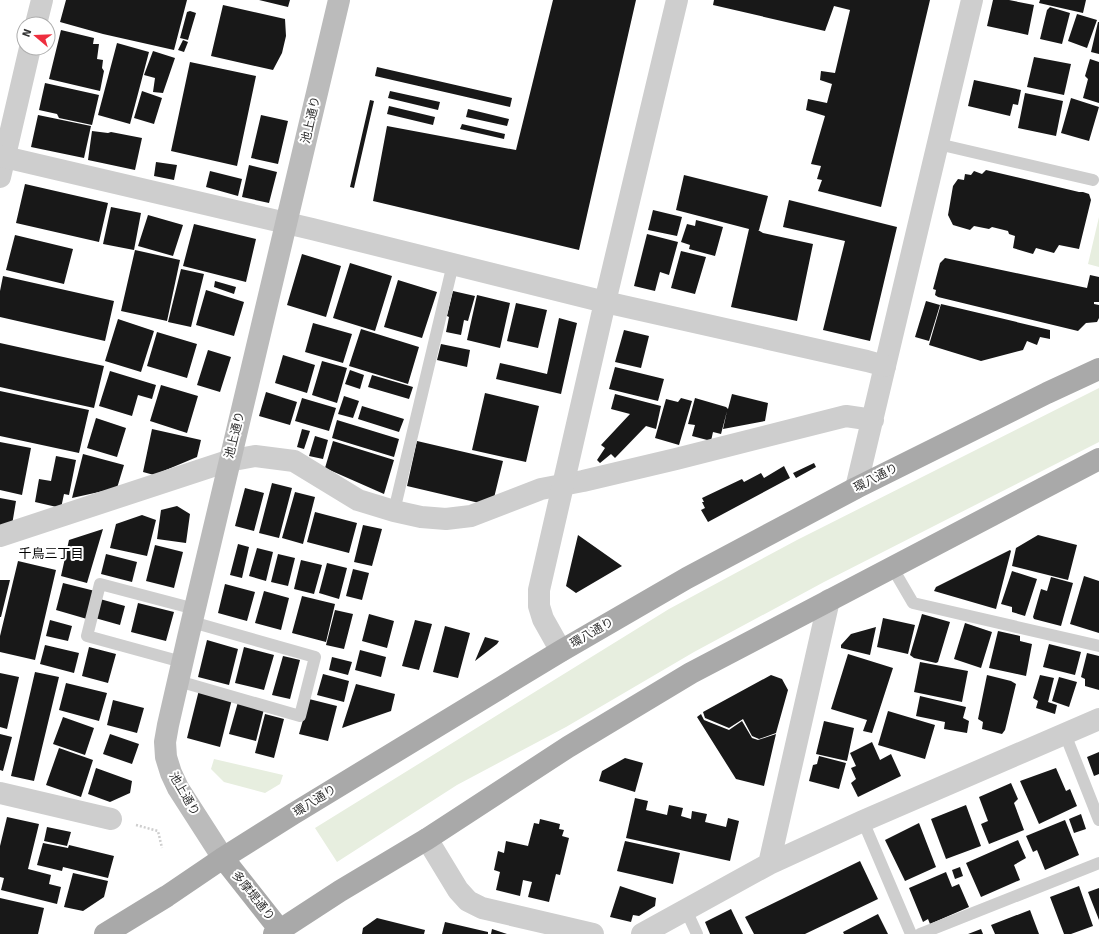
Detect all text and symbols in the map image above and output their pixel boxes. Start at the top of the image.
north arrow [16,16,56,56]
text: N [20,27,34,39]
street label: 池上通り [298,95,324,145]
street label: 池上通り [222,410,248,460]
street label: 環八通り [851,460,901,496]
district label: 千鳥三丁目 [18,546,84,562]
street label: 環八通り [567,615,617,651]
street label: 池上通り [166,769,202,819]
street label: 環八通り [291,782,339,820]
street label: 多摩堤通り [228,868,278,924]

